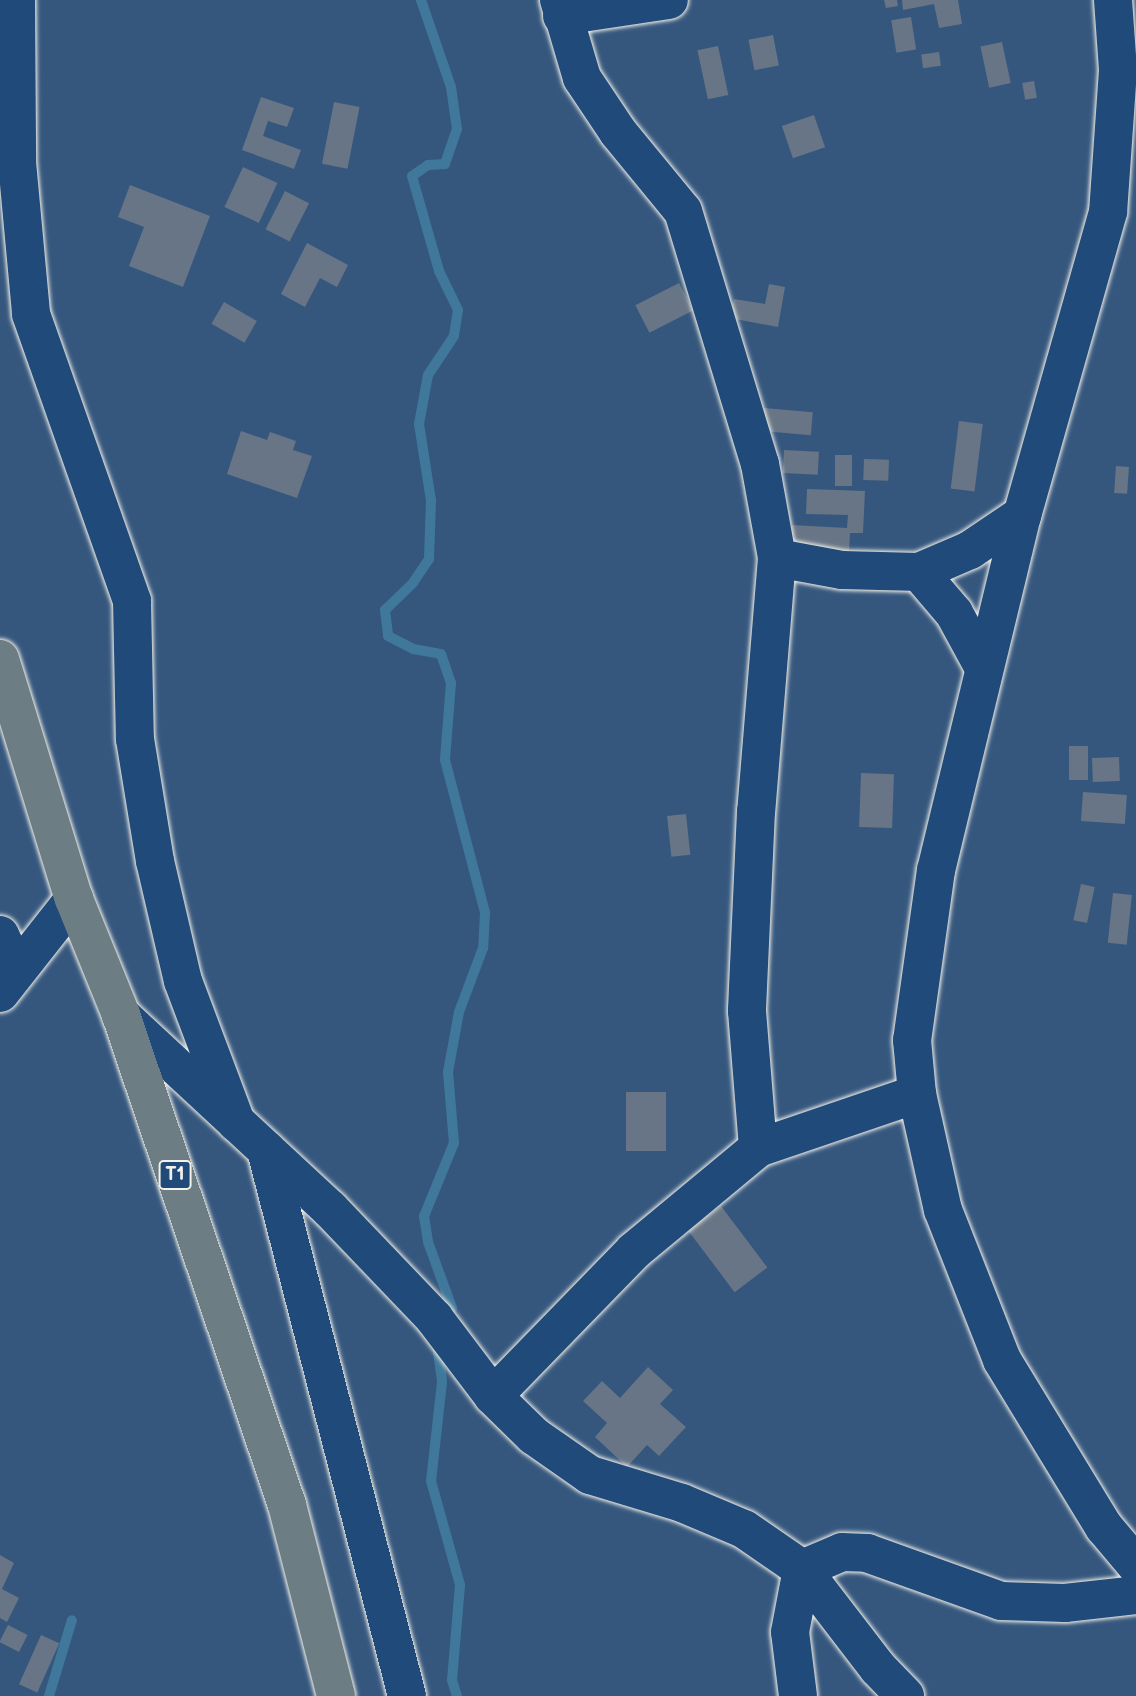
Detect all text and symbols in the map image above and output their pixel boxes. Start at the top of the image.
road number: T1 [158,1160,192,1190]

